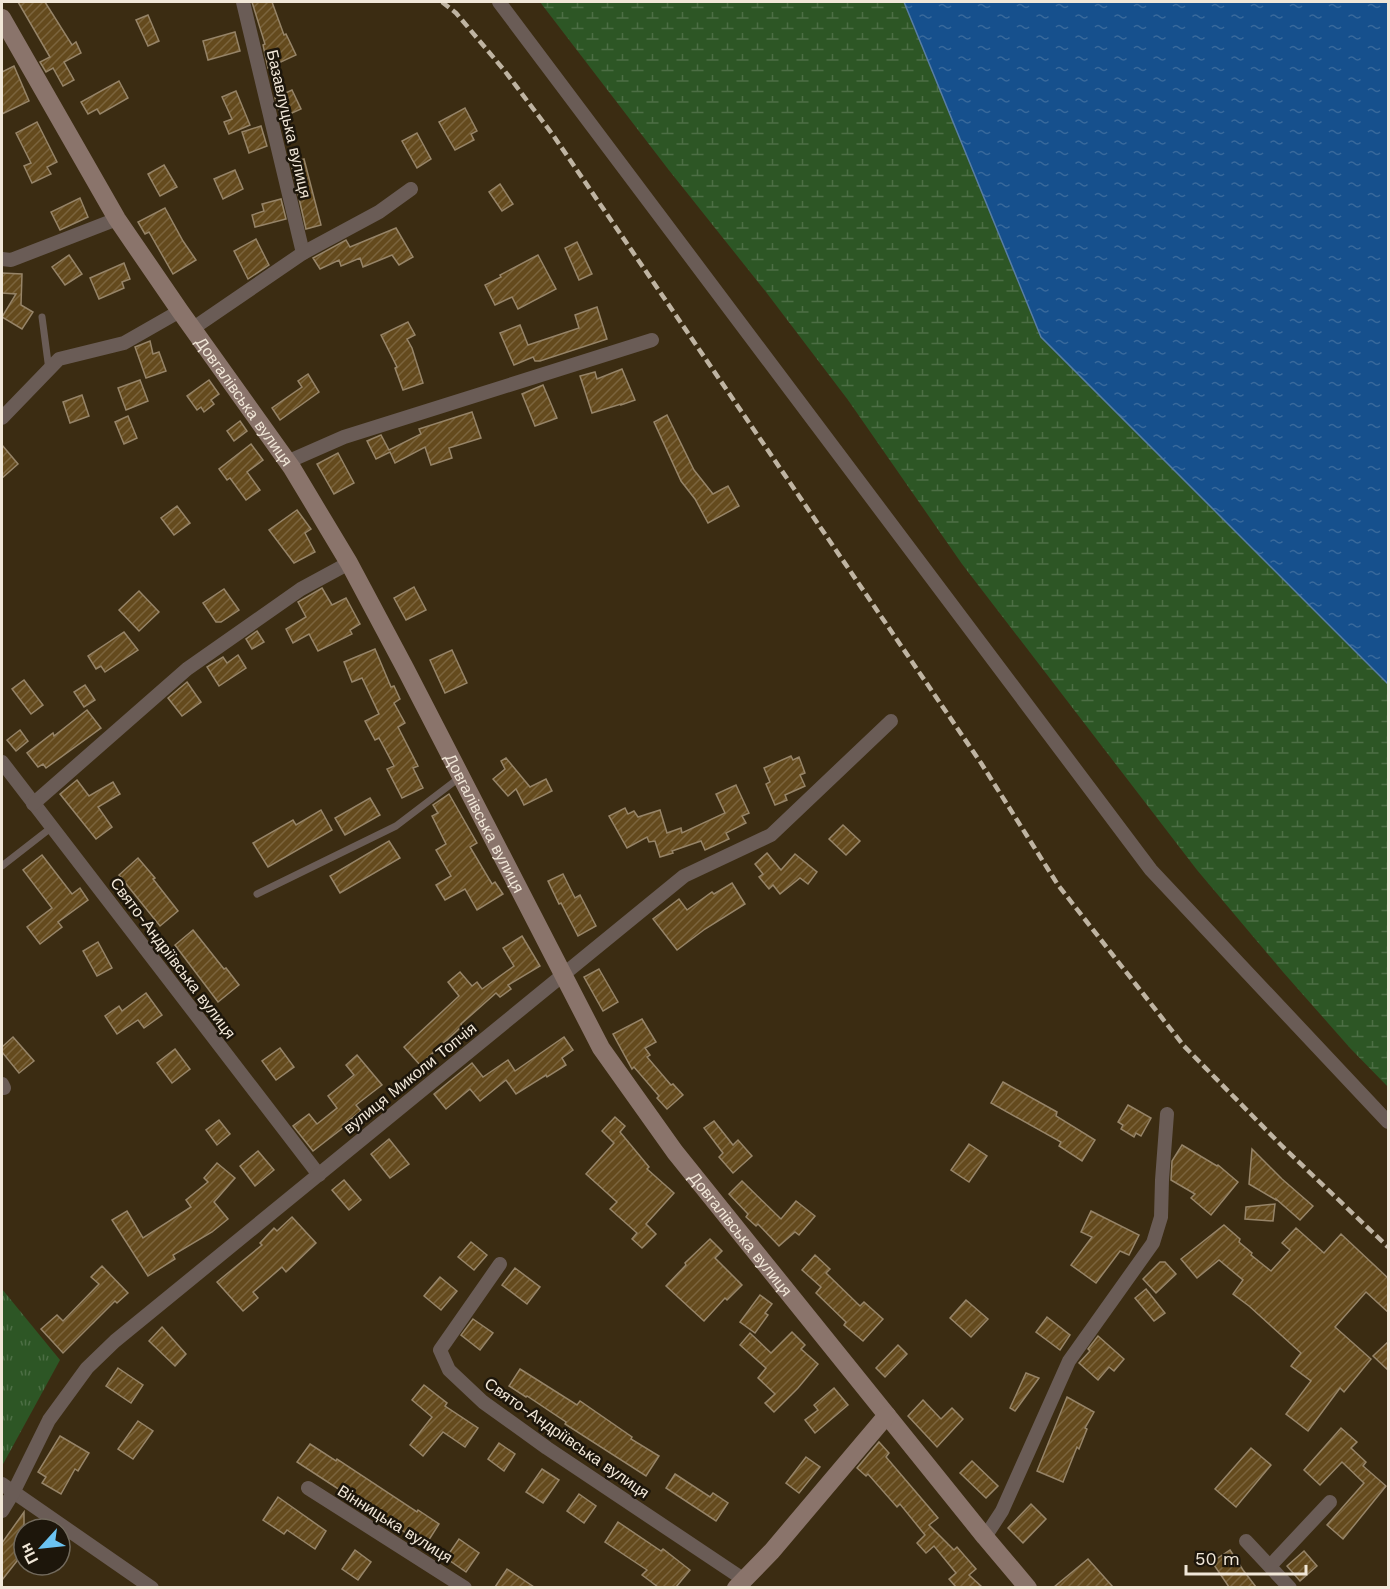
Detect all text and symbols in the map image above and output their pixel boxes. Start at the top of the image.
street label: Базавлуцька вулиця [263,48,315,200]
street label: Довгалівська вулиця [192,333,297,470]
street label: Довгалівська вулиця [441,750,529,896]
street label: Свято-Андріївська вулиця [106,874,240,1042]
street label: вулиця Миколи Топчія [340,1018,480,1138]
street label: Довгалівська вулиця [685,1168,797,1300]
street label: Свято-Андріївська вулиця [481,1374,653,1502]
street label: Вінницька вулиця [334,1481,456,1567]
north arrow [12,1517,72,1577]
scale bar [1186,1538,1306,1576]
text: Пн [16,1540,42,1567]
text: 50 m [1195,1548,1240,1569]

